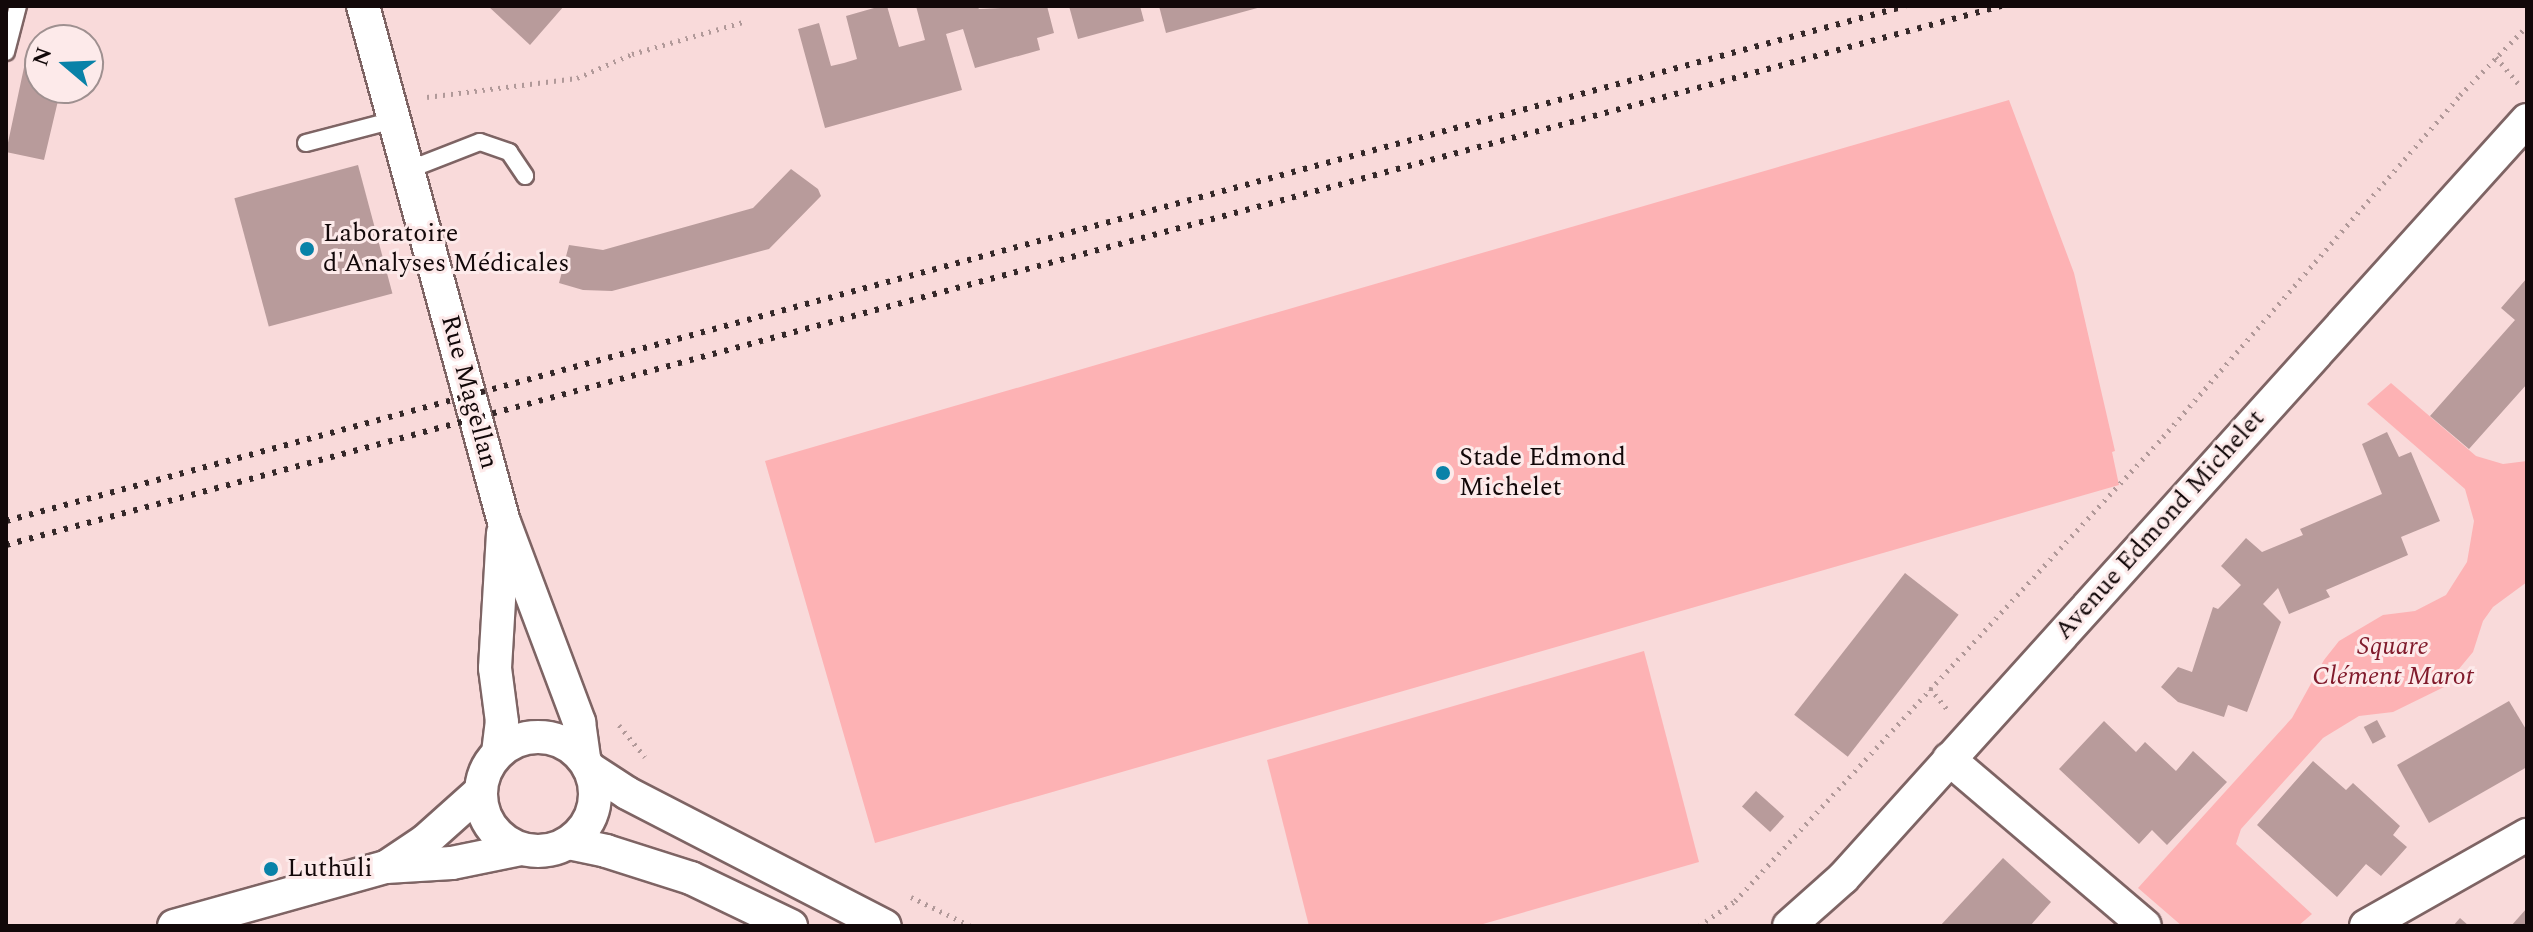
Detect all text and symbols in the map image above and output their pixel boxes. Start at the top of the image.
north arrow [24,24,104,104]
text: N [24,43,61,71]
place label: Laboratoire d'Analyses Médicales [323,218,569,280]
marker: Laboratoire d'Analyses Médicales [298,240,316,258]
street label: Rue Magellan [433,312,505,472]
street label: Avenue Edmond Michelet [2048,403,2272,647]
place label: Stade Edmond Michelet [1459,442,1626,504]
marker: Stade Edmond Michelet [1434,464,1452,482]
park label: Square Clément Marot [2312,631,2474,692]
place label: Luthuli [287,853,373,885]
marker: Luthuli [262,860,280,878]

